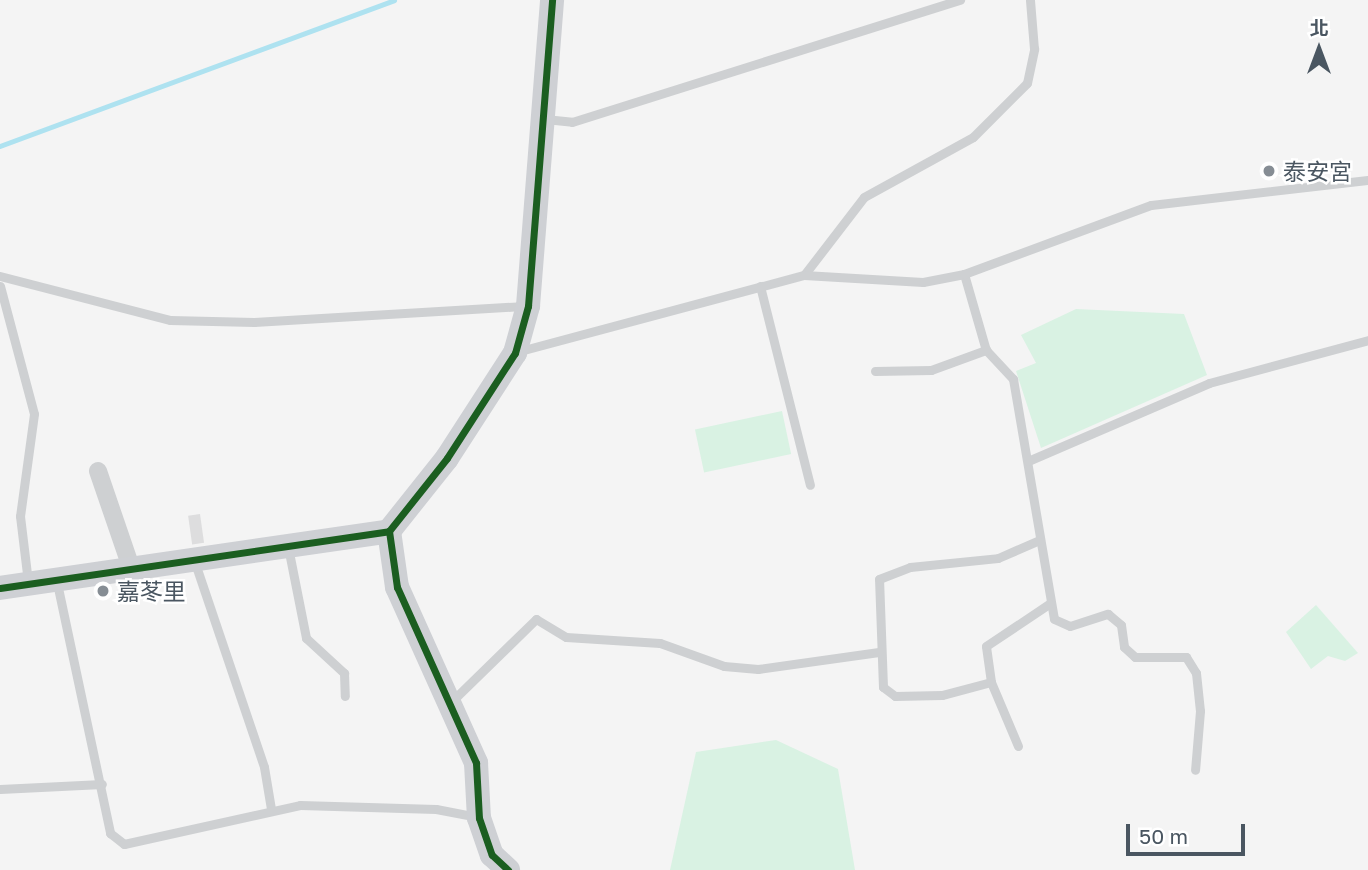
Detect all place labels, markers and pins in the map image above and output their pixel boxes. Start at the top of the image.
place label: 泰安宮 [1283,157,1352,185]
marker: 泰安宮 [1261,163,1277,179]
place label: 嘉苳里 [117,577,186,605]
marker: 嘉苳里 [95,583,111,599]

